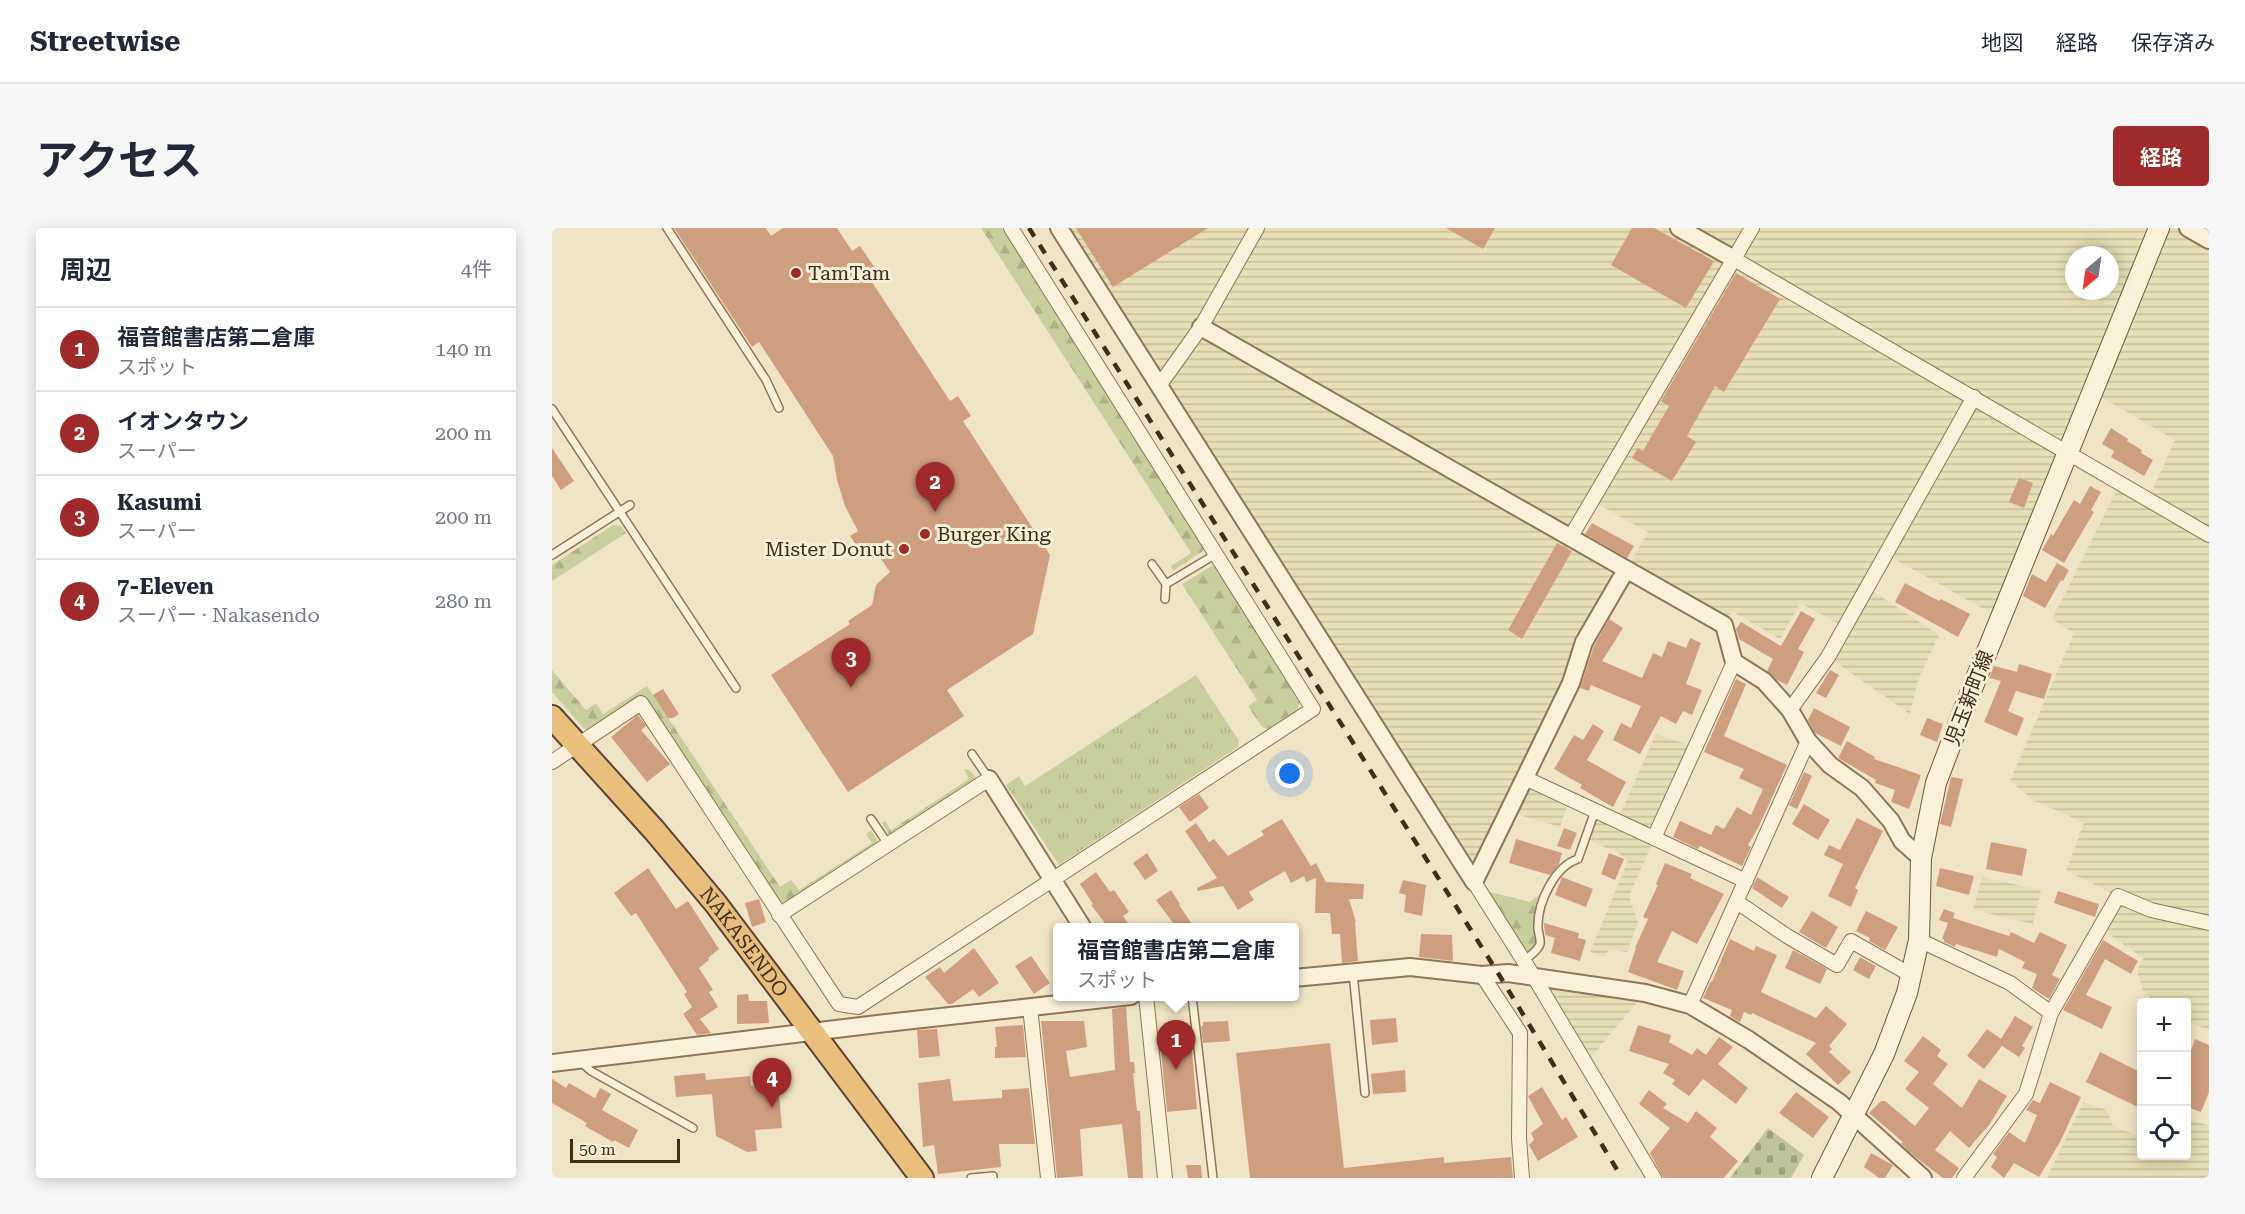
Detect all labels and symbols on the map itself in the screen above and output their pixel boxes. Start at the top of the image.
north arrow [2065,246,2119,300]
place label: TamTam [808,261,890,285]
marker: TamTam [789,266,803,280]
pin: 2 [916,462,955,512]
place label: Burger King [937,522,1052,546]
marker: Burger King [918,527,932,541]
place label: Mister Donut [765,537,893,561]
marker: Mister Donut [897,542,911,556]
pin: 3 [832,638,870,688]
street label: 児玉新町線 [1940,647,1998,749]
your location [1275,759,1304,788]
street label: NAKASENDO [695,882,794,1002]
pin: 1 [1156,1020,1196,1070]
pin: 4 [752,1058,792,1108]
scale bar [570,1136,680,1164]

